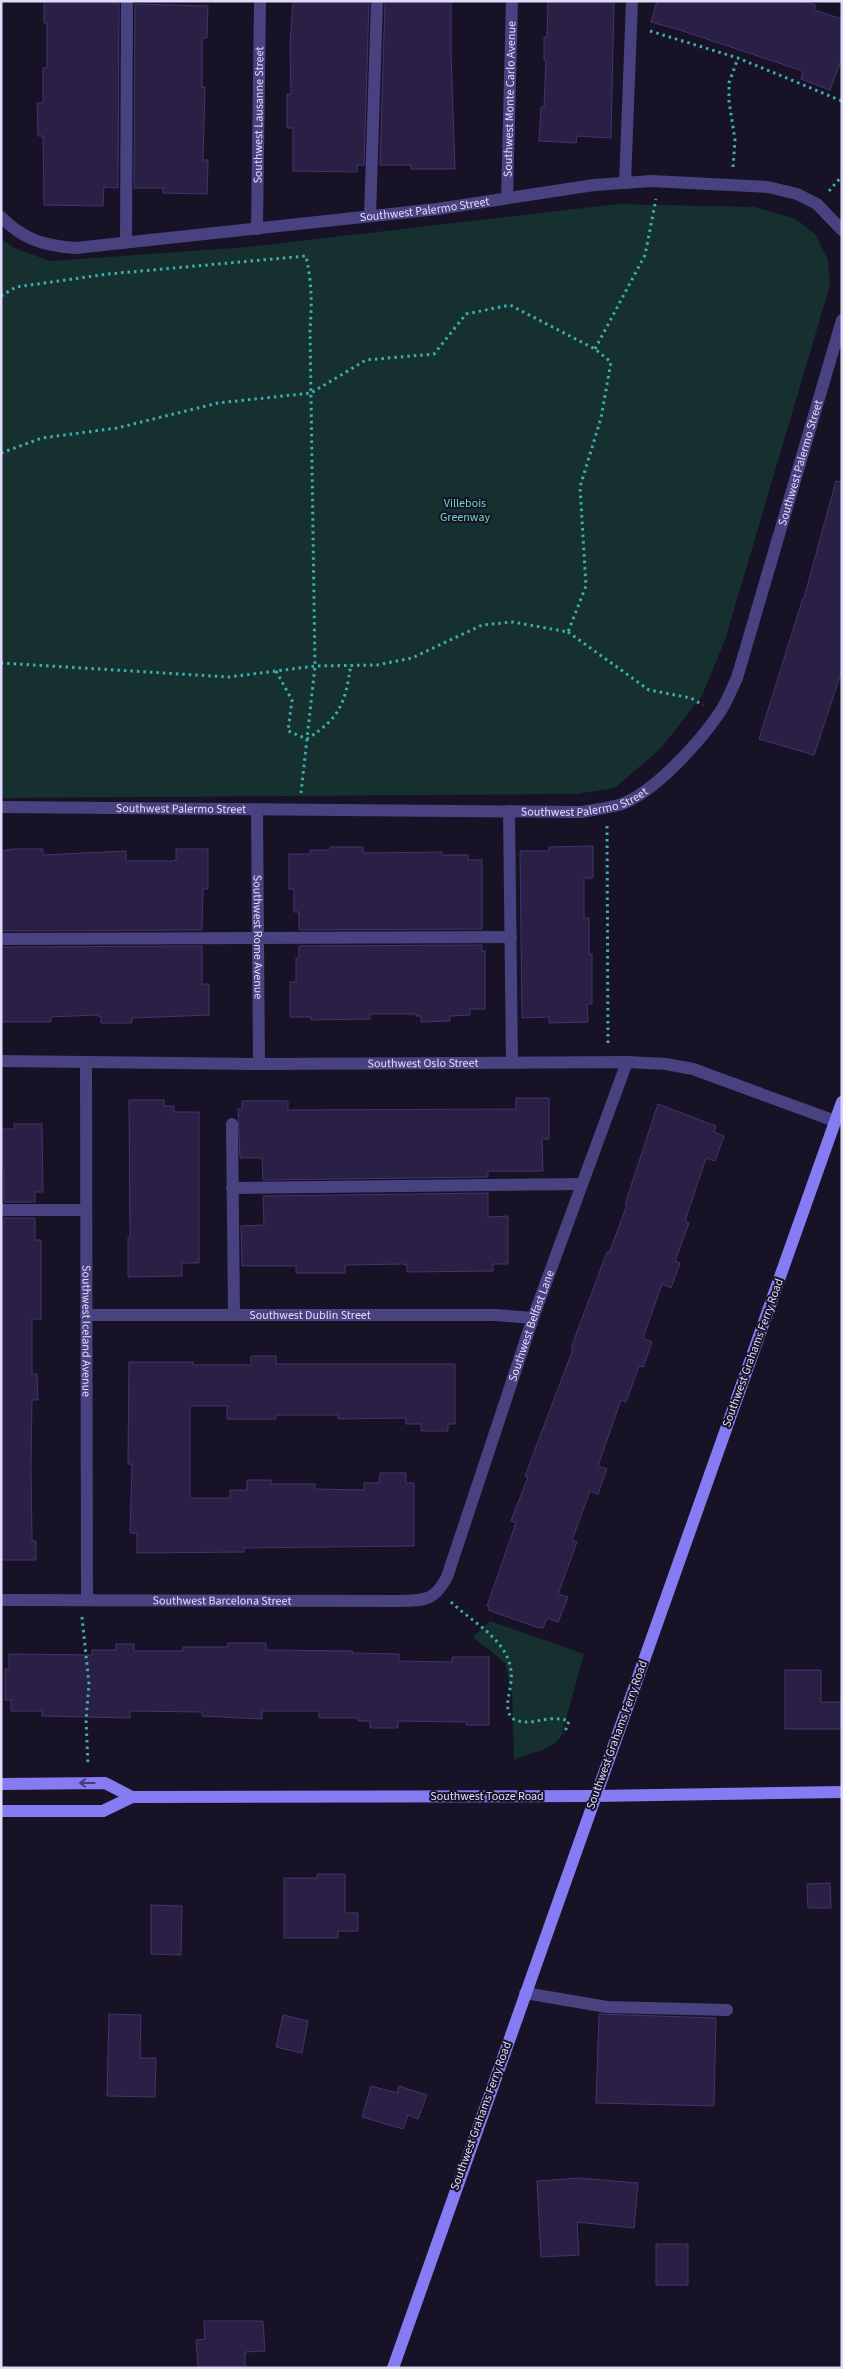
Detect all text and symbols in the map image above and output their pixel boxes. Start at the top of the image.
street label: Southwest Monte Carlo Avenue [499,21,520,177]
street label: Southwest Lausanne Street [249,46,268,184]
street label: Southwest Palermo Street [359,193,490,226]
street label: Southwest Palermo Street [774,398,827,528]
park label: Villebois Greenway [440,495,490,526]
street label: Southwest Palermo Street [521,783,651,821]
street label: Southwest Palermo Street [116,799,246,818]
street label: Southwest Rome Avenue [249,875,267,999]
street label: Southwest Oslo Street [367,1054,479,1072]
street label: Southwest Iceland Avenue [78,1265,95,1397]
street label: Southwest Belfast Lane [504,1268,558,1384]
street label: Southwest Grahams Ferry Road [718,1276,788,1430]
street label: Southwest Dublin Street [249,1307,371,1324]
street label: Southwest Barcelona Street [153,1592,291,1609]
street label: Southwest Grahams Ferry Road [582,1658,652,1812]
one-way arrow [79,1778,96,1788]
street label: Southwest Tooze Road [430,1788,544,1805]
street label: Southwest Grahams Ferry Road [446,2039,516,2193]

